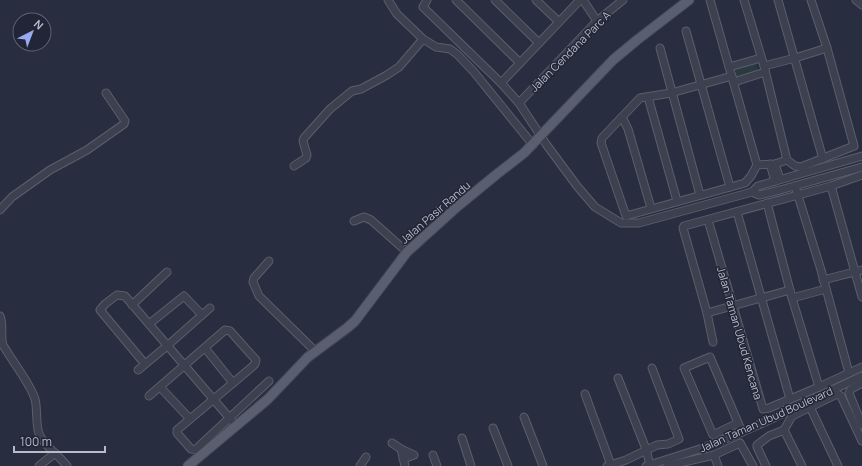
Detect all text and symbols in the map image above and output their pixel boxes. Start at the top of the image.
street label: Jalan Cendana Parc A [526,7,614,95]
north arrow [12,12,52,52]
text: N [31,16,47,32]
street label: Jalan Pasir Randu [397,177,473,247]
street label: Jalan Taman Ubud Kencana [714,265,766,401]
street label: Jalan Taman Ubud Boulevard [697,383,835,455]
scale bar [14,428,105,454]
text: 100 m [20,433,52,450]

